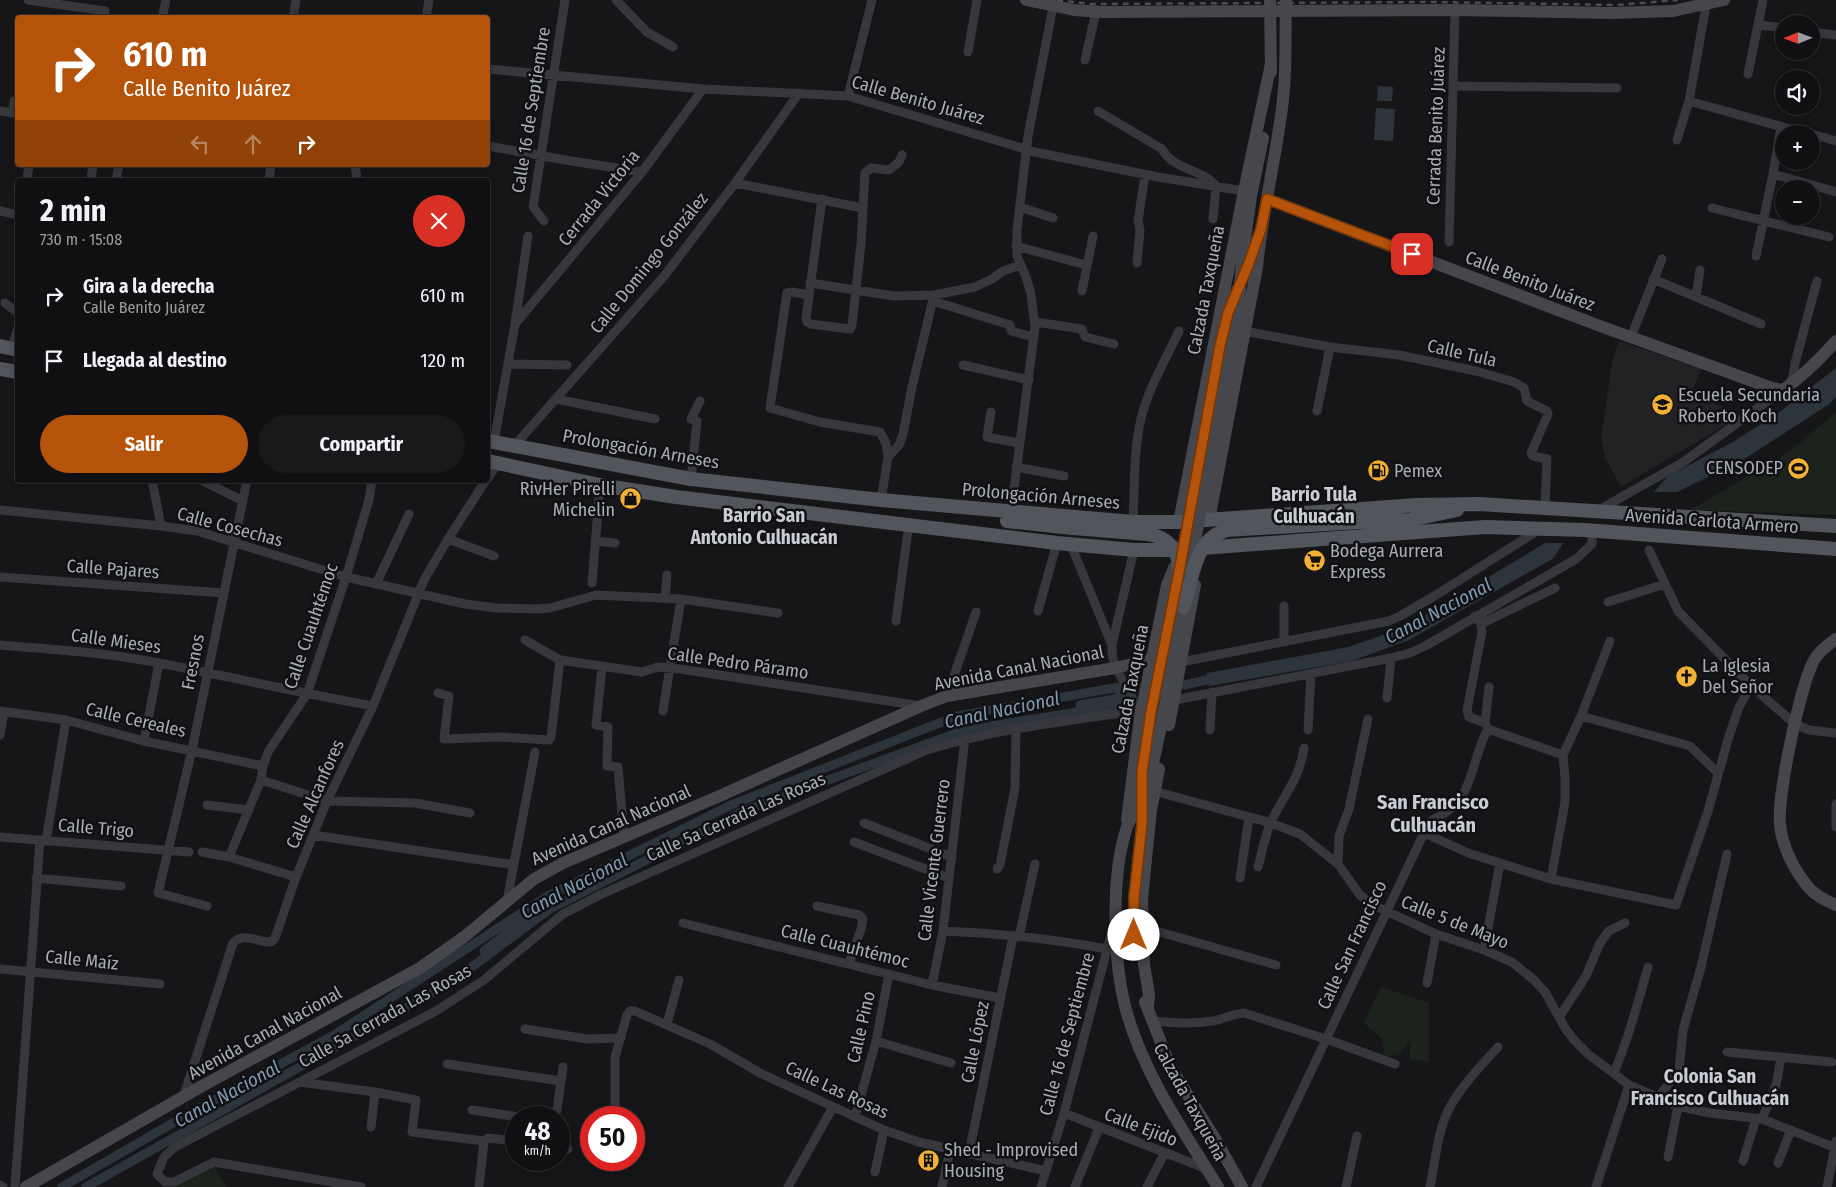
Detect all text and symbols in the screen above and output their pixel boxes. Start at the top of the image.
north arrow [1775,15,1820,60]
map controls [1775,15,1820,225]
street label: Calle 16 de Septiembre [507,25,555,195]
text: 610 m [123,33,207,75]
icon: right [40,35,105,100]
street label: Cerrada Benito Juárez [1422,47,1450,205]
button: sound [1775,70,1820,115]
street label: Calle Benito Juárez [849,71,987,129]
text: Calle Benito Juárez [123,75,290,102]
button: + [1775,125,1820,170]
icon: left [186,130,214,158]
icon: ahead [239,130,267,158]
icon: right [292,130,320,158]
street label: Cerrada Victoria [554,145,645,251]
button: − [1775,180,1820,225]
street label: Calle Domingo González [585,188,713,338]
text: 2 min [40,193,107,229]
button: close [413,195,465,247]
street label: Calzada Taxqueña [1183,223,1229,356]
text: 730 m · 15:08 [40,230,122,249]
pin [1391,233,1433,275]
icon: arrive [1398,240,1426,268]
street label: Calle Benito Juárez [1462,246,1598,316]
text: Gira a la derecha [83,275,215,298]
icon: right [40,282,68,310]
text: 610 m [420,284,465,307]
text: Calle Benito Juárez [83,298,205,317]
street label: Calle Tula [1425,334,1499,372]
icon: arrive [40,347,68,375]
text: Llegada al destino [83,349,227,372]
text: 120 m [420,349,465,372]
place label: Escuela Secundaria Roberto Koch [1678,384,1820,427]
school or university icon: Escuela Secundaria Roberto Koch [1650,393,1674,417]
button: Salir [40,415,248,473]
button: Compartir [258,415,465,473]
street label: Prolongación Arneses [561,424,721,474]
sports icon: CENSODEP [1787,456,1811,480]
place label: CENSODEP [1706,457,1783,479]
fuel station icon: Pemex [1366,459,1390,483]
place label: Pemex [1394,460,1442,482]
place label: RivHer Pirelli Michelin [520,478,615,521]
street label: Prolongación Arneses [961,478,1121,514]
district label: Barrio Tula Culhuacán [1271,483,1357,528]
shop icon: RivHer Pirelli Michelin [619,487,643,511]
street label: Calle Cosechas [175,502,286,552]
district label: Barrio San Antonio Culhuacán [689,504,838,549]
street label: Avenida Carlota Armero [1625,504,1799,538]
place label: Bodega Aurrera Express [1330,540,1444,583]
supermarket icon: Bodega Aurrera Express [1302,549,1326,573]
street label: Calle Pajares [66,555,160,583]
street label: Calle Cuauhtémoc [279,560,343,692]
water label: Canal Nacional [1381,573,1495,649]
street label: Calzada Taxqueña [1107,622,1153,755]
street label: Calle Mieses [70,624,163,658]
street label: Fresnos [177,632,209,692]
street label: Avenida Canal Nacional [932,641,1106,695]
street label: Calle Pedro Páramo [666,642,810,684]
place label: La Iglesia Del Señor [1702,655,1774,698]
church icon: La Iglesia Del Señor [1674,664,1698,688]
water label: Canal Nacional [942,687,1062,733]
street label: Calle Cereales [84,698,189,742]
street label: Calle Alcanfores [281,736,349,852]
street label: Calle 5a Cerrada Las Rosas [643,767,829,867]
street label: Calle Vicente Guerrero [913,778,955,942]
street label: Avenida Canal Nacional [528,780,694,870]
district label: San Francisco Culhuacán [1377,790,1489,837]
street label: Calle Trigo [57,814,135,842]
water label: Canal Nacional [517,848,631,924]
street label: Calle San Francisco [1313,877,1391,1013]
street label: Calle 5 de Mayo [1398,890,1512,954]
position arrow [1107,908,1159,960]
street label: Calle Cuauhtémoc [778,919,912,973]
street label: Calle Maíz [44,945,120,975]
street label: Calle 16 de Septiembre [1035,950,1099,1118]
street label: Calle 5a Cerrada Las Rosas [295,959,475,1073]
street label: Avenida Canal Nacional [184,982,346,1084]
street label: Calle Pino [842,989,880,1065]
street label: Calle López [956,999,994,1085]
street label: Calzada Taxqueña [1149,1039,1232,1165]
water label: Canal Nacional [170,1056,284,1132]
street label: Calle Las Rosas [782,1056,892,1124]
district label: Colonia San Francisco Culhuacán [1631,1065,1789,1110]
street label: Calle Ejido [1101,1103,1181,1151]
speed limit sign: 50 [580,1106,645,1171]
text: 48 [524,1117,551,1147]
place label: Shed - Improvised Housing [944,1139,1078,1182]
text: km/h [524,1144,551,1158]
building icon: Shed - Improvised Housing [916,1148,940,1172]

